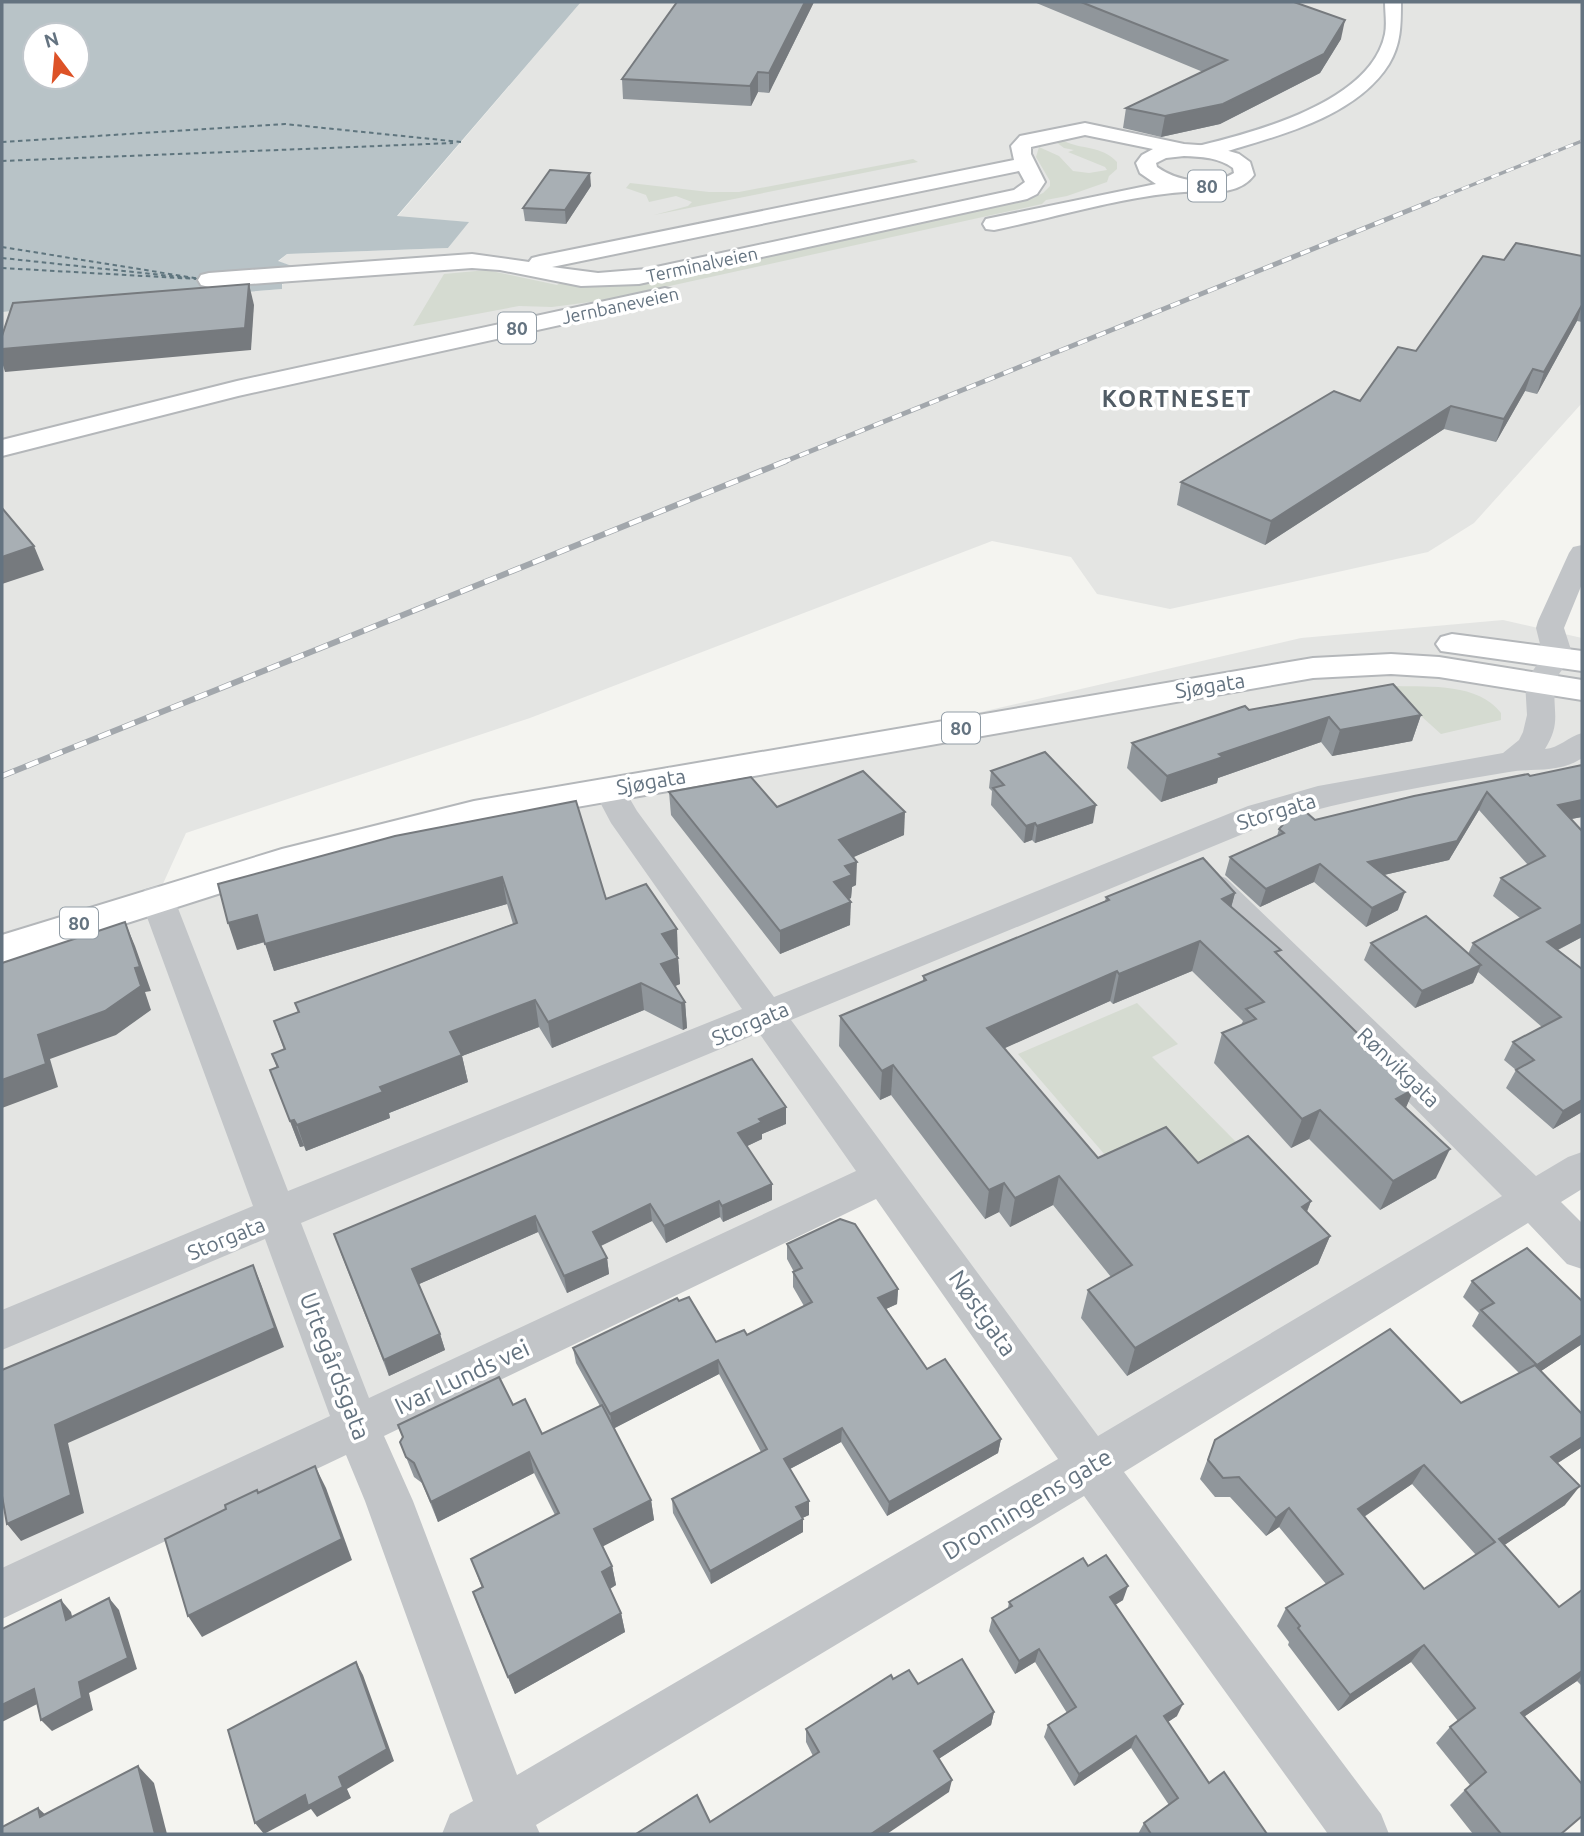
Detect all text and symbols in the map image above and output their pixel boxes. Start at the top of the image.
north arrow [21,21,91,91]
text: N [41,27,61,52]
road number: 80 [1188,170,1226,202]
street label: Terminalveien [645,242,759,286]
street label: Jernbaneveien [560,283,680,327]
road number: 80 [498,312,536,344]
district label: KORTNESET [1102,386,1252,411]
street label: Sjøgata [1173,668,1247,702]
road number: 80 [942,712,980,744]
street label: Sjøgata [614,763,688,799]
street label: Storgata [1234,788,1318,834]
road number: 80 [60,908,98,939]
street label: Storgata [708,996,792,1050]
street label: Rønvikgata [1353,1022,1445,1112]
street label: Storgata [184,1212,268,1264]
street label: Nøstgata [944,1265,1022,1361]
street label: Urtegårdsgata [295,1289,375,1443]
street label: Ivar Lunds vei [391,1334,533,1420]
street label: Dronningens gate [938,1443,1116,1565]

